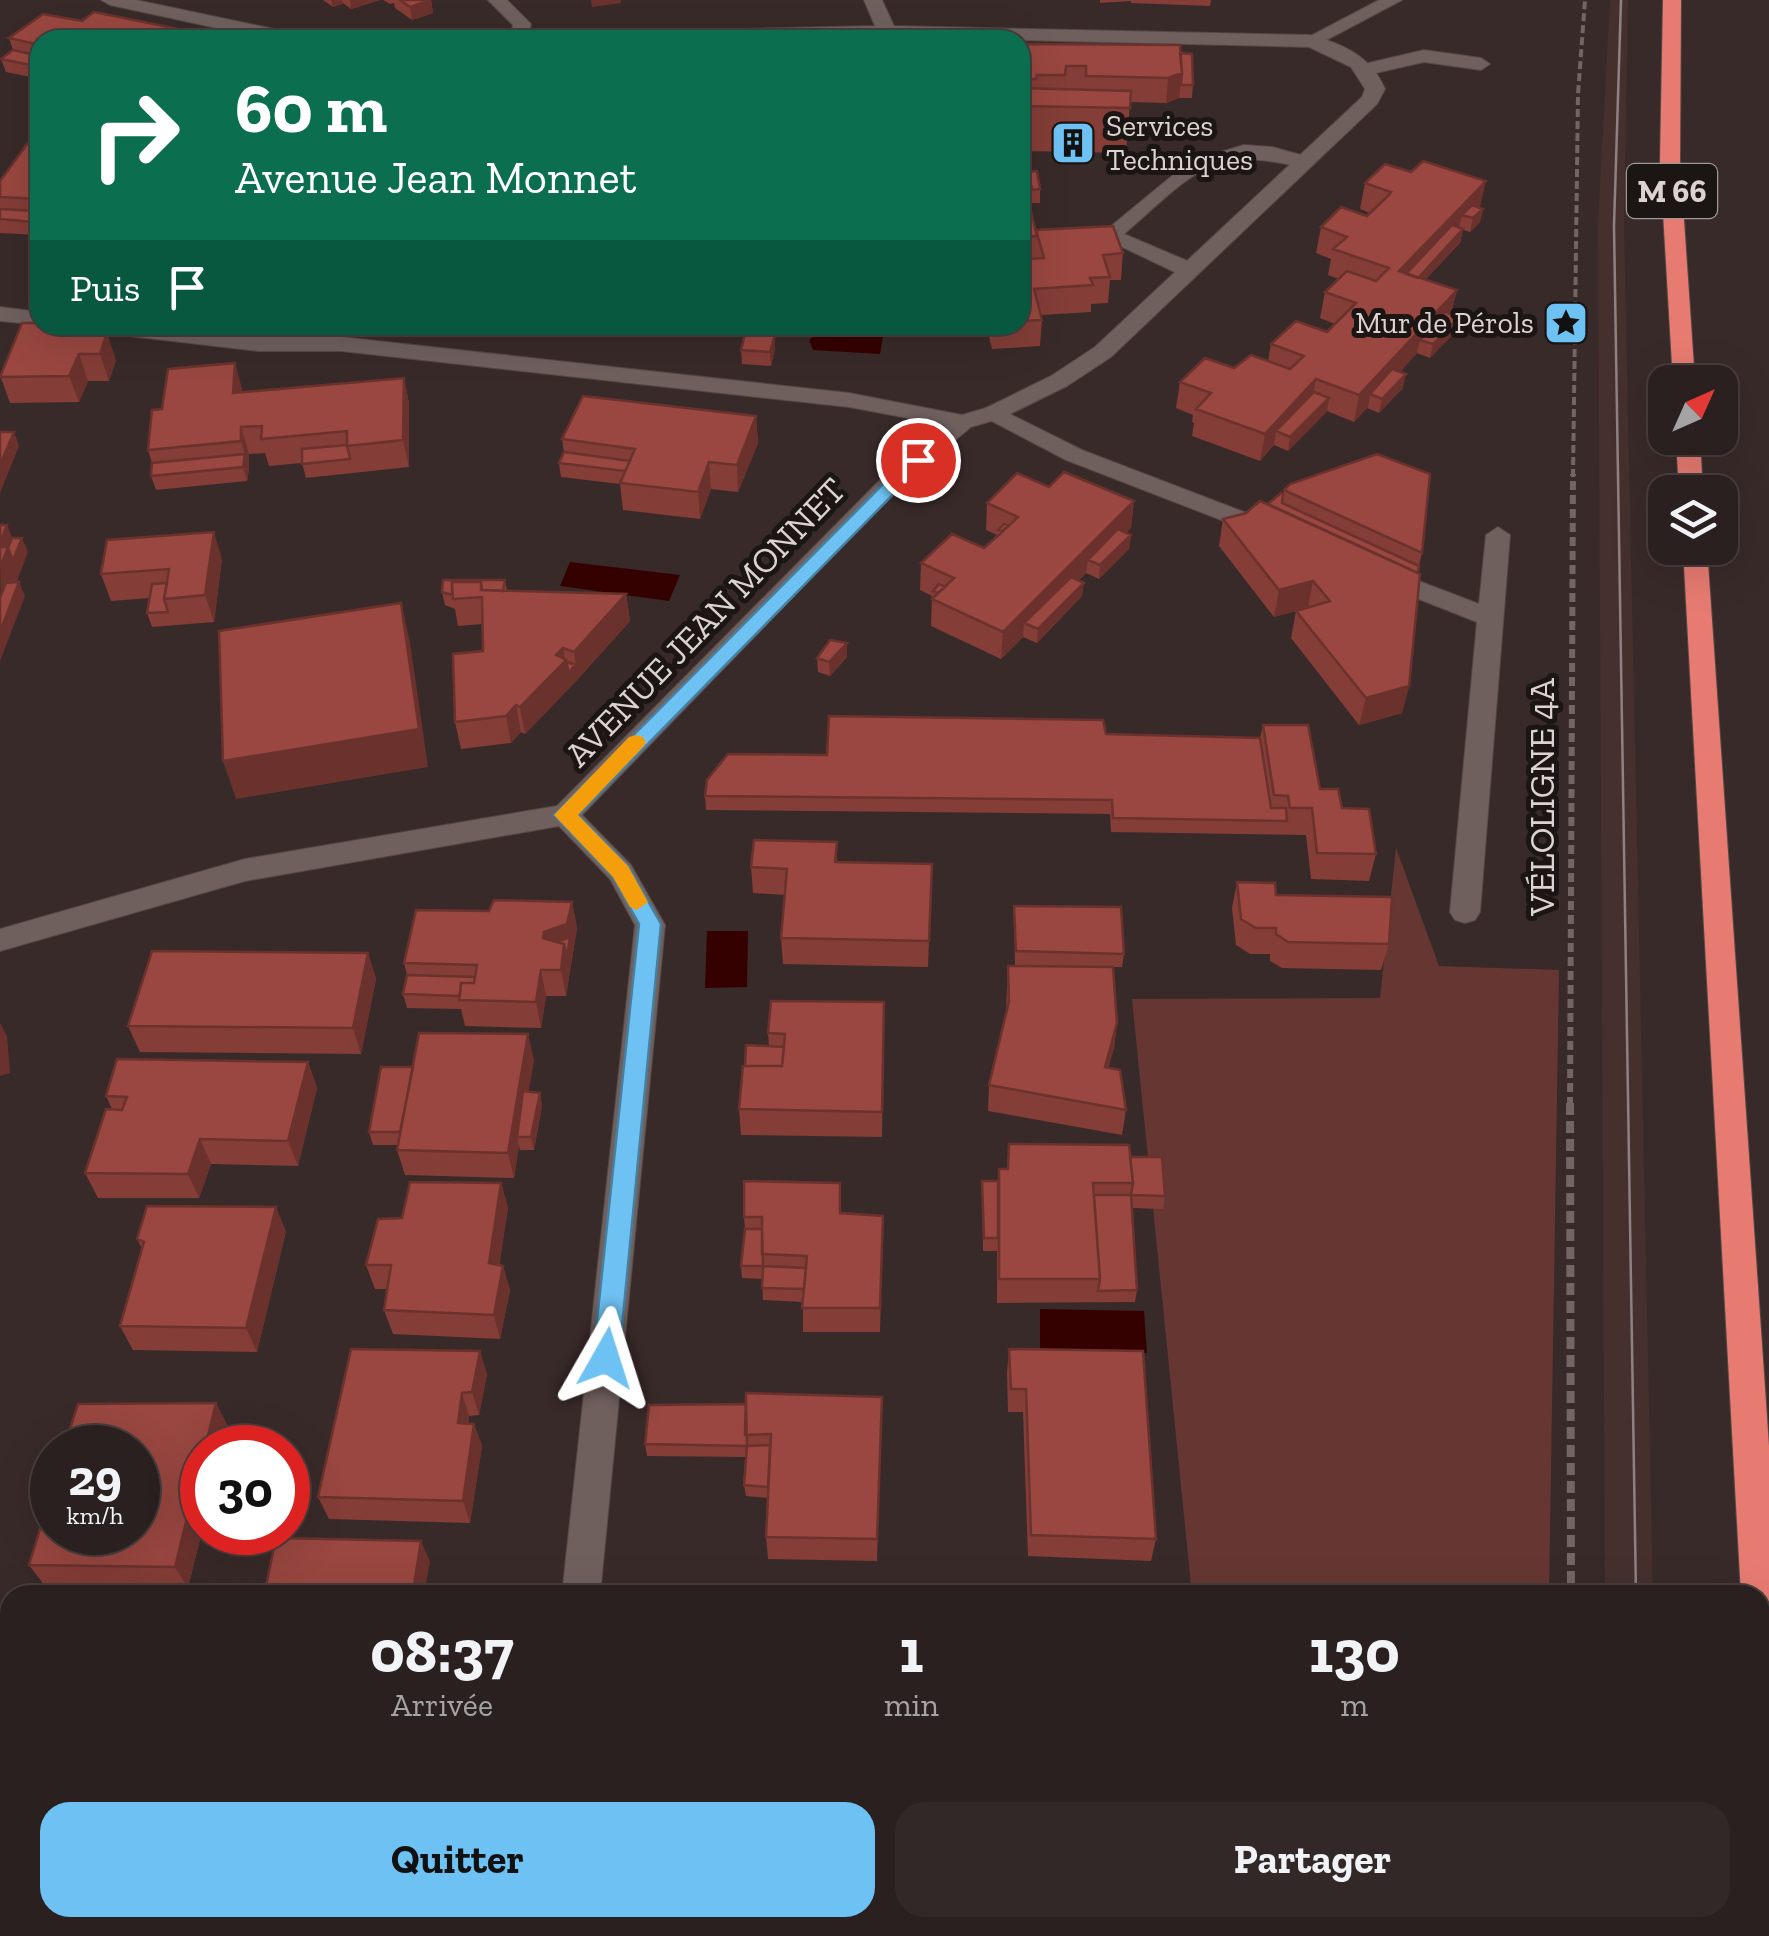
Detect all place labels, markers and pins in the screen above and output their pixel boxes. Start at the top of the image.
place label: Services Techniques [1106,108,1253,178]
building icon: Services Techniques [1050,120,1096,166]
place icon: Mur de Pérols [1543,300,1589,346]
place label: Mur de Pérols [1355,305,1534,341]
pin [876,418,961,503]

